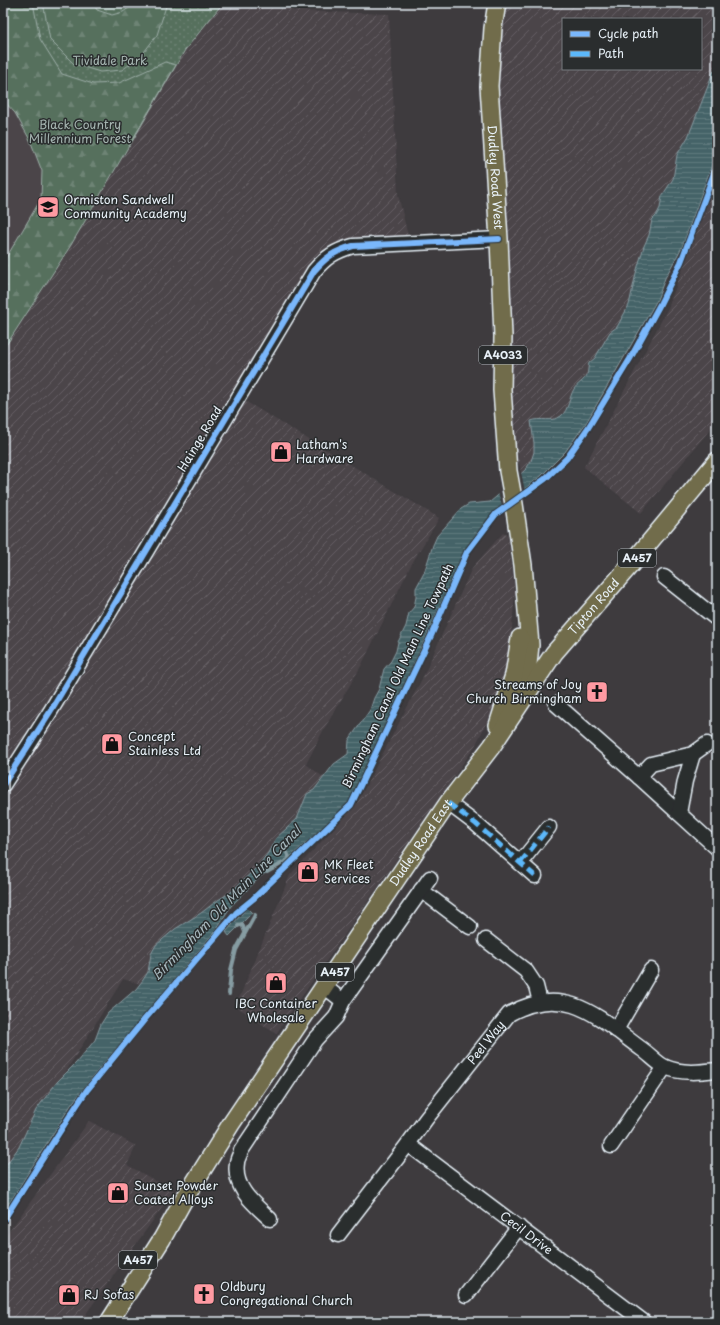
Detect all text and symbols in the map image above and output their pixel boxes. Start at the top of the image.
legend [562,18,702,70]
text: Cycle path [598,24,659,42]
text: Path [598,44,624,62]
park label: Tividale Park [73,51,147,69]
park label: Black Country Millennium Forest [29,115,132,147]
street label: Dudley Road West [484,124,508,230]
place label: Ormiston Sandwell Community Academy [64,190,187,222]
school or university icon: Ormiston Sandwell Community Academy [35,194,61,220]
road number: A4033 [479,346,527,364]
street label: Hainge Road [172,402,226,475]
place label: Latham's Hardware [296,435,353,467]
shop icon: Latham's Hardware [268,439,294,465]
road number: A457 [618,549,656,567]
street label: Birmingham Canal Old Main Line Towpath [337,560,457,791]
street label: Tipton Road [564,574,623,639]
place label: Streams of Joy Church Birmingham [466,675,582,707]
church icon: Streams of Joy Church Birmingham [584,679,610,705]
place label: Concept Stainless Ltd [128,727,201,759]
shop icon: Concept Stainless Ltd [99,731,125,757]
street label: Dudley Road East [384,795,456,889]
water label: Birmingham Old Main Line Canal [147,820,306,984]
place label: MK Fleet Services [324,855,374,887]
shop icon: MK Fleet Services [295,859,321,885]
road number: A457 [316,963,354,981]
shop icon: IBC Container Wholesale [263,970,289,996]
place label: IBC Container Wholesale [235,994,317,1026]
street label: Peel Way [462,1016,509,1068]
place label: Sunset Powder Coated Alloys [134,1176,218,1208]
shop icon: Sunset Powder Coated Alloys [105,1180,131,1206]
street label: Cecil Drive [497,1206,557,1258]
road number: A457 [119,1251,157,1269]
place label: Oldbury Congregational Church [220,1277,353,1309]
church icon: Oldbury Congregational Church [191,1281,217,1307]
shop icon: RJ Sofas [56,1282,82,1308]
place label: RJ Sofas [84,1285,135,1303]

